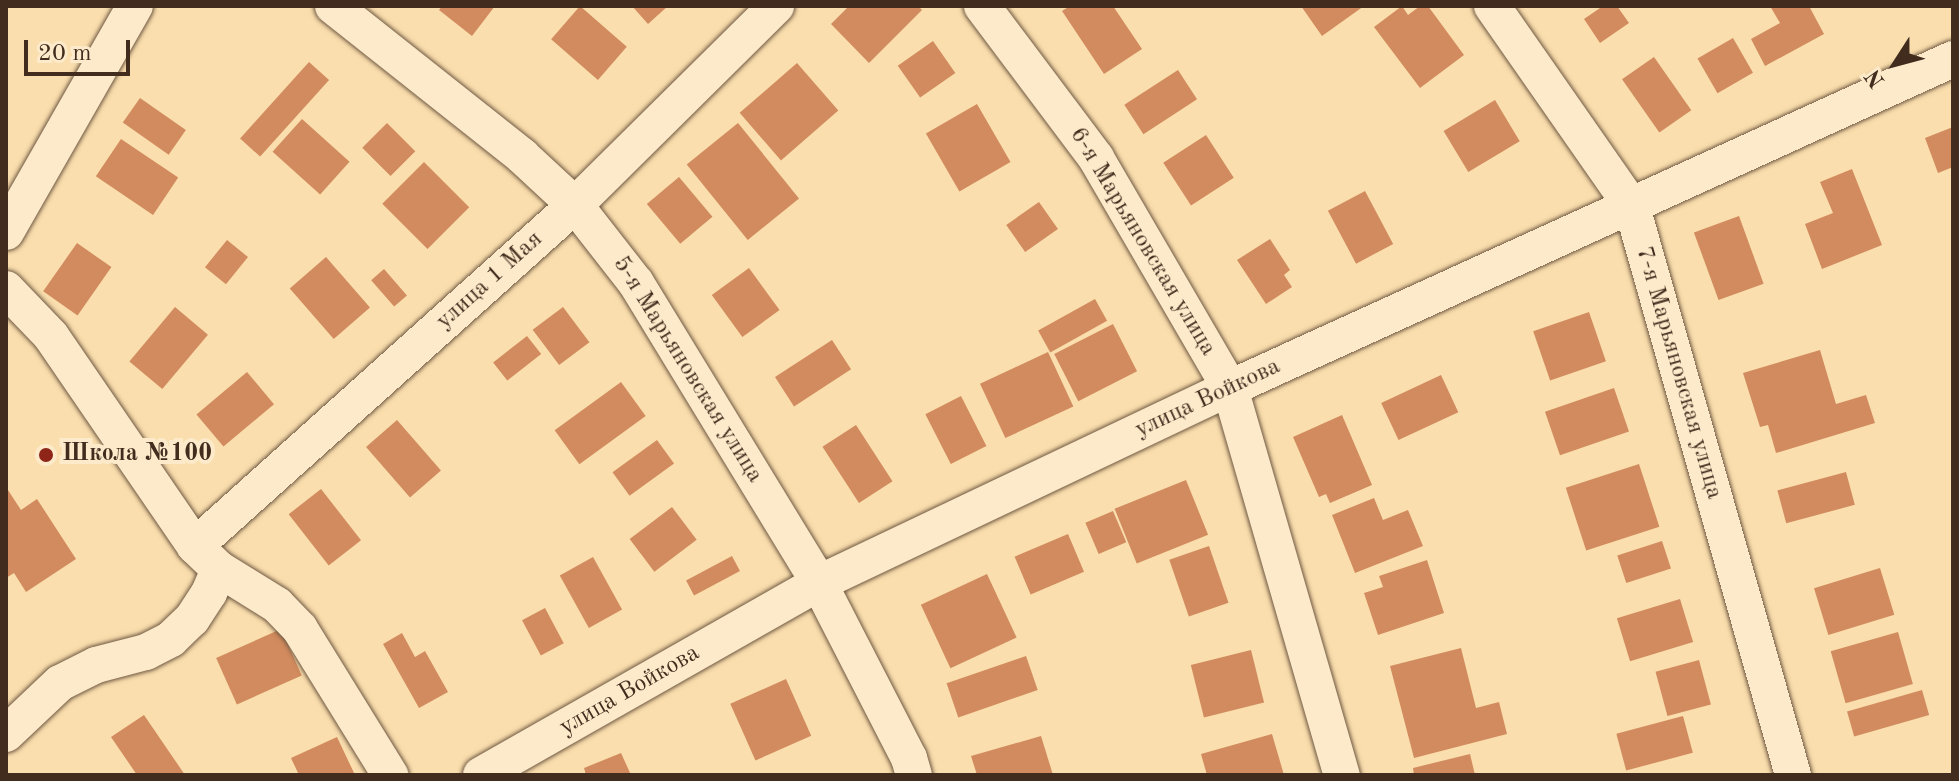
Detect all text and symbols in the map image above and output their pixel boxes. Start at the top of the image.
scale bar [28,24,134,74]
north arrow [1855,24,1935,104]
text: 20 m [38,42,92,66]
text: N [1862,65,1889,91]
street label: 6-я Марьяновская улица [1062,122,1222,362]
street label: улица 1 Мая [431,226,549,336]
street label: 7-я Марьяновская улица [1628,243,1728,503]
street label: 5-я Марьяновская улица [605,251,769,489]
street label: улица Войкова [1131,353,1285,445]
place label: Школа №100 [62,441,212,469]
marker: Школа №100 [37,446,55,464]
street label: улица Войкова [555,639,705,743]

